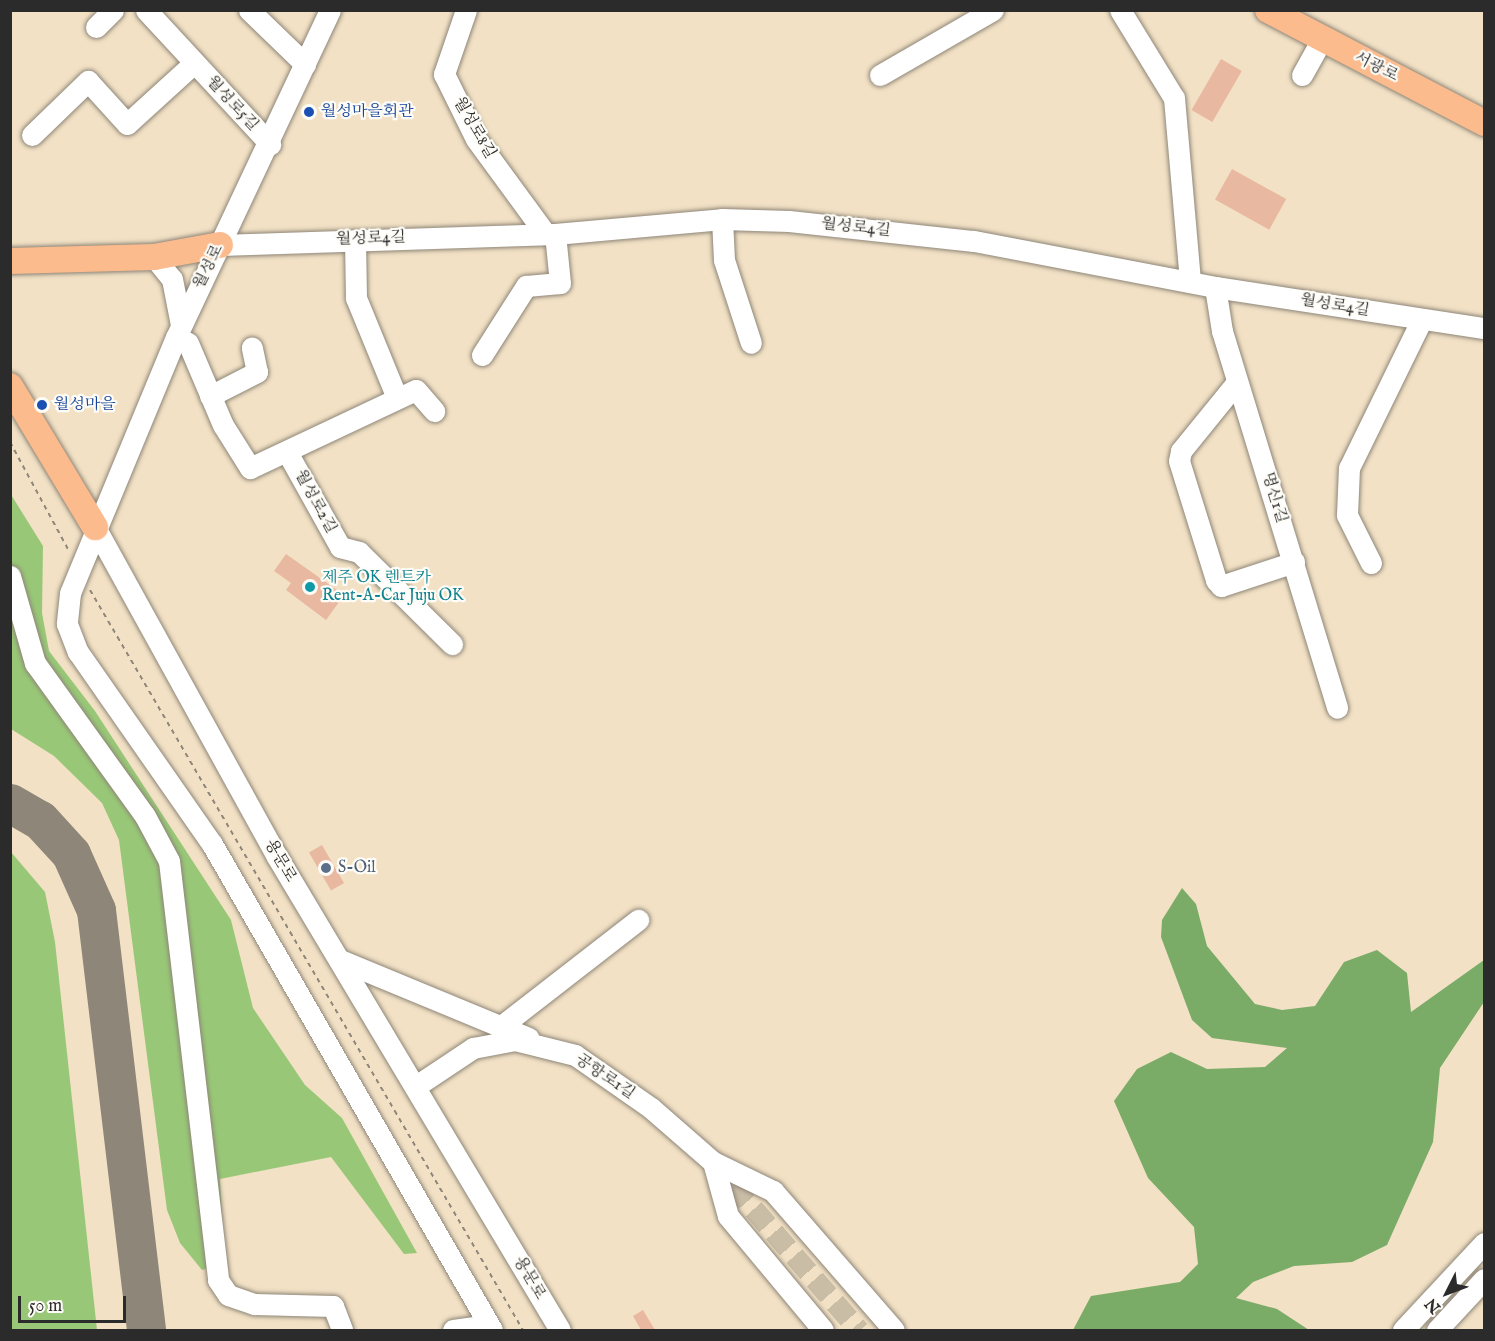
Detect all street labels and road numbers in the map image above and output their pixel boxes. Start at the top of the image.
street label: 서광로 [1351,48,1401,86]
street label: 월성로5길 [202,73,262,135]
street label: 월성로8길 [449,94,499,162]
street label: 월성로4길 [820,215,892,241]
street label: 월성로4길 [336,228,406,250]
street label: 월성로 [190,242,228,292]
street label: 월성로4길 [1299,291,1371,321]
street label: 월성로2길 [290,467,340,537]
street label: 명신1길 [1257,470,1291,526]
street label: 용문로 [260,836,300,886]
street label: 공항로1길 [572,1050,638,1104]
street label: 용문로 [509,1253,549,1303]

